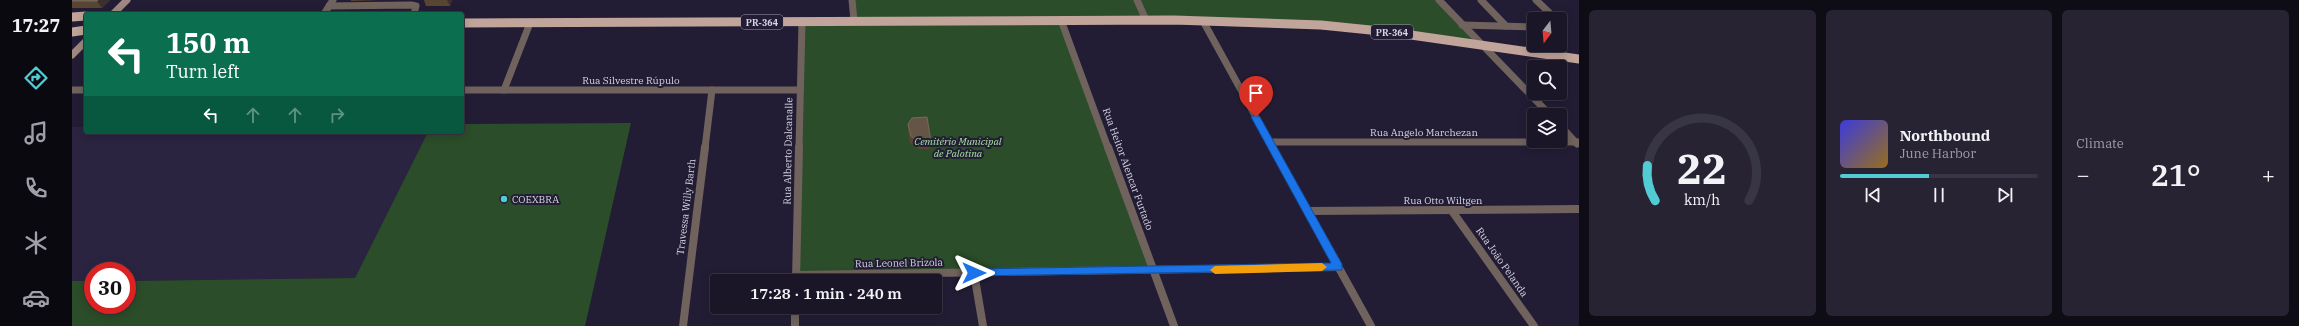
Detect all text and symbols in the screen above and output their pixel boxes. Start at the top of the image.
north arrow [1527,12,1567,52]
map controls [1527,12,1567,148]
text: 17:27 [12,14,60,37]
road number: PR-364 [741,15,783,29]
text: 150 m [166,24,250,61]
road number: PR-364 [1371,25,1413,39]
icon: left [100,28,152,80]
text: Turn left [166,60,240,83]
button: search [1527,60,1567,100]
icon: directions [22,64,50,92]
street label: Rua Silvestre Rúpulo [582,74,680,87]
pin [1239,76,1273,117]
icon: arrive [1245,82,1267,104]
street label: Rua Alberto Dalcanalle [781,97,795,205]
icon: left [200,104,222,126]
icon: ahead [242,104,264,126]
icon: ahead [284,104,306,126]
icon: right [326,104,348,126]
street label: Rua Heitor Alencar Furtado [1100,106,1156,232]
button: layers [1527,108,1567,148]
icon: music [22,119,50,147]
street label: Rua Angelo Marchezan [1370,126,1479,139]
text: Northbound [1900,126,1990,145]
park label: Cemitério Municipal de Palotina [914,135,1002,160]
text: Climate [2076,135,2124,152]
text: 22 [1677,141,1727,195]
text: June Harbor [1900,145,1976,162]
text: 21° [2151,155,2201,194]
street label: Travessa Willy Barth [674,158,698,256]
text: − [2076,160,2090,189]
text: + [2262,160,2275,189]
icon: phone [22,174,50,202]
icon: previous [1862,184,1884,206]
icon: pause [1928,184,1950,206]
icon: next [1994,184,2016,206]
text: km/h [1684,190,1720,209]
place label: COEXBRA [512,193,559,206]
marker: COEXBRA [499,194,509,204]
street label: Rua Otto Wiltgen [1404,194,1483,207]
street label: Rua João Pelanda [1473,225,1531,300]
icon: climate [22,229,50,257]
position arrow [953,252,995,294]
street label: Rua Leonel Brizola [855,256,944,270]
speed limit sign: 30 [84,262,136,314]
icon: car [22,284,50,312]
text: 17:28 · 1 min · 240 m [750,284,902,303]

